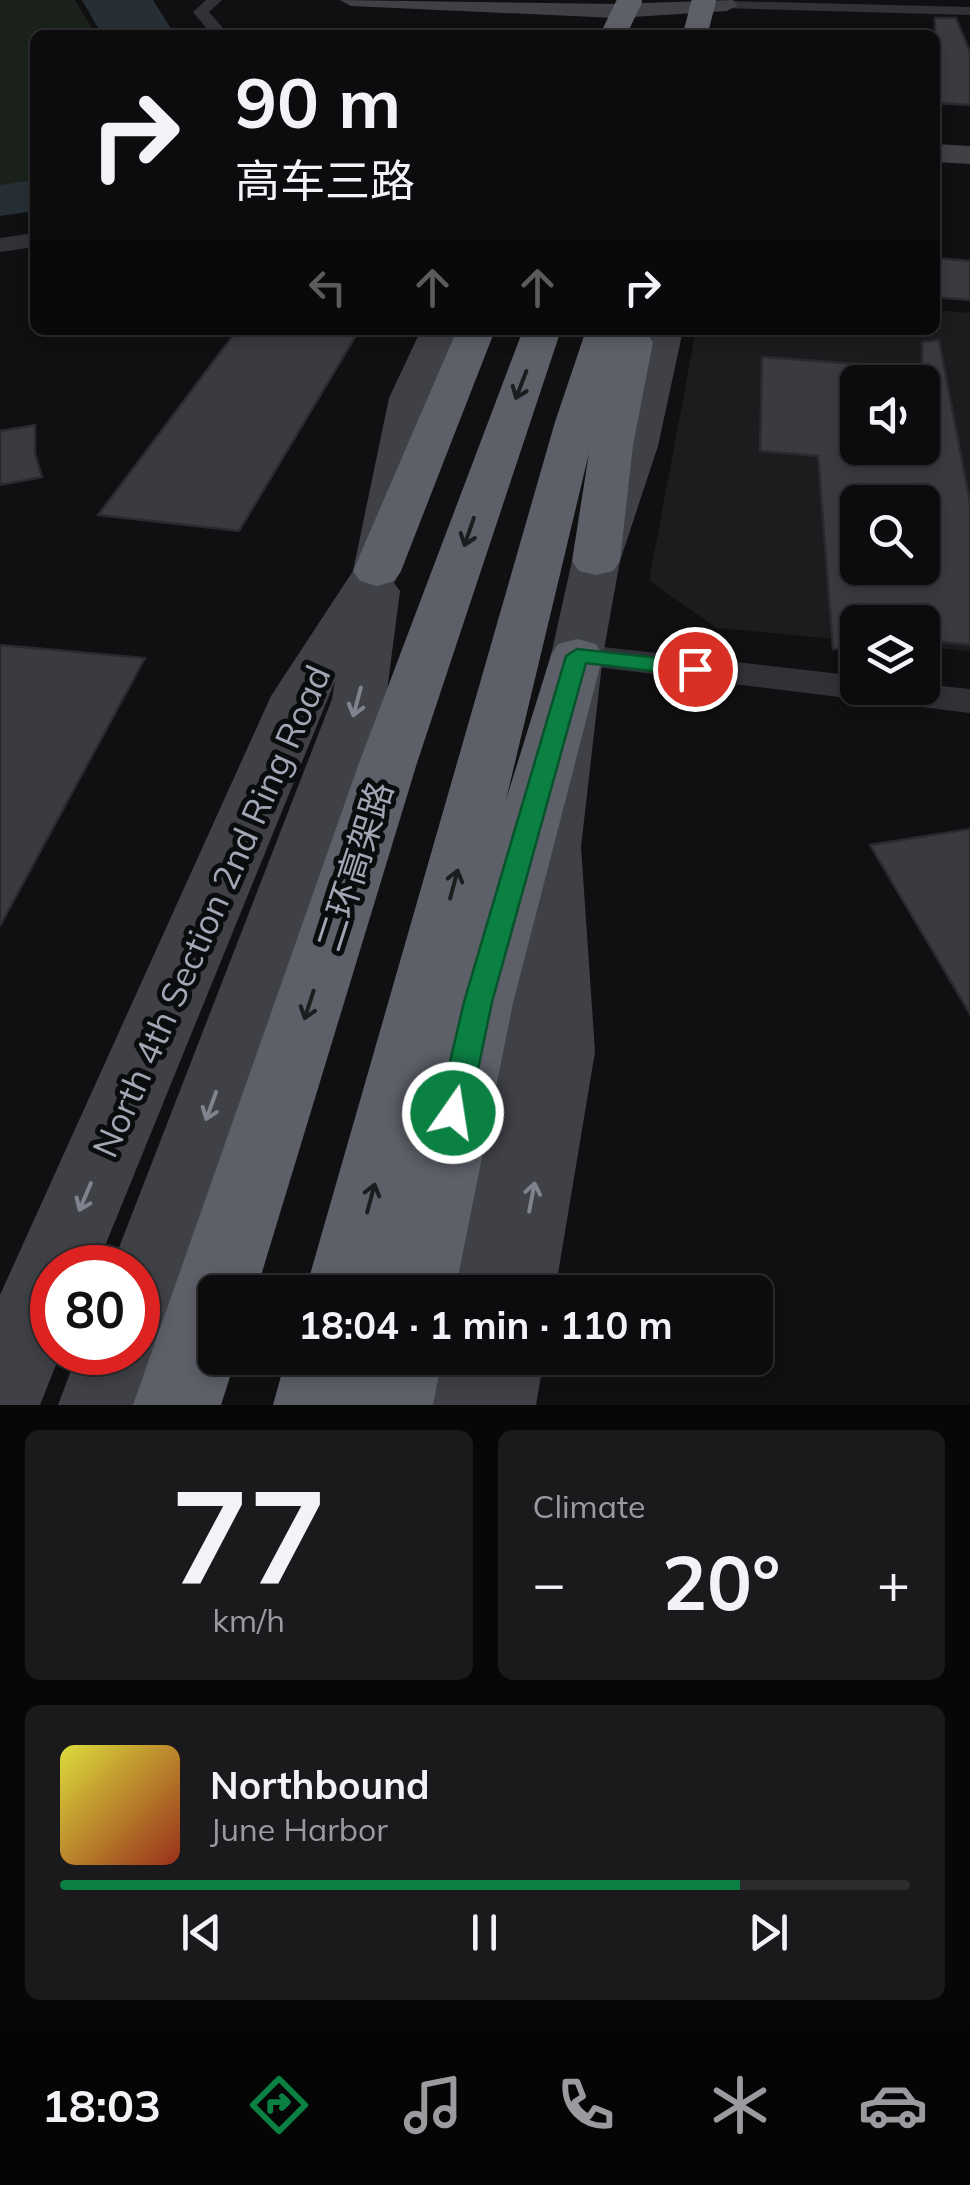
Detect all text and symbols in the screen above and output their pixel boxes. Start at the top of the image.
text: 90 m [235,58,401,146]
icon: right [70,70,200,200]
text: 高车三路 [235,152,415,208]
icon: left [300,260,355,315]
icon: ahead [405,260,460,315]
icon: ahead [510,260,565,315]
icon: right [615,260,670,315]
map controls [840,365,940,705]
button: sound [840,365,940,465]
one-way arrow [511,369,529,399]
button: search [840,485,940,585]
one-way arrow [459,515,477,547]
button: layers [840,605,940,705]
pin [653,627,738,712]
icon: arrive [668,642,723,697]
street label: North 4th Section 2nd Ring Road [82,658,340,1164]
one-way arrow [346,685,365,717]
street label: 二环高架路 [306,776,402,956]
one-way arrow [446,869,465,900]
one-way arrow [298,989,316,1020]
position arrow [401,1061,505,1165]
one-way arrow [201,1090,219,1121]
one-way arrow [75,1181,93,1212]
one-way arrow [523,1182,542,1214]
one-way arrow [363,1183,382,1214]
speed limit sign: 80 [30,1245,160,1375]
text: 18:04 · 1 min · 110 m [298,1301,673,1349]
text: 77 [171,1453,327,1617]
text: Climate [533,1486,645,1526]
text: 20° [662,1535,780,1629]
text: − [533,1548,566,1617]
text: + [877,1548,910,1617]
text: km/h [213,1600,285,1640]
text: Northbound [210,1761,430,1809]
text: June Harbor [210,1809,388,1849]
icon: previous [174,1905,229,1960]
icon: pause [457,1905,512,1960]
icon: next [741,1905,796,1960]
icon: directions [244,2070,314,2140]
icon: music [398,2070,468,2140]
icon: phone [551,2070,621,2140]
icon: climate [705,2070,775,2140]
icon: car [858,2070,928,2140]
text: 18:03 [42,2077,161,2133]

